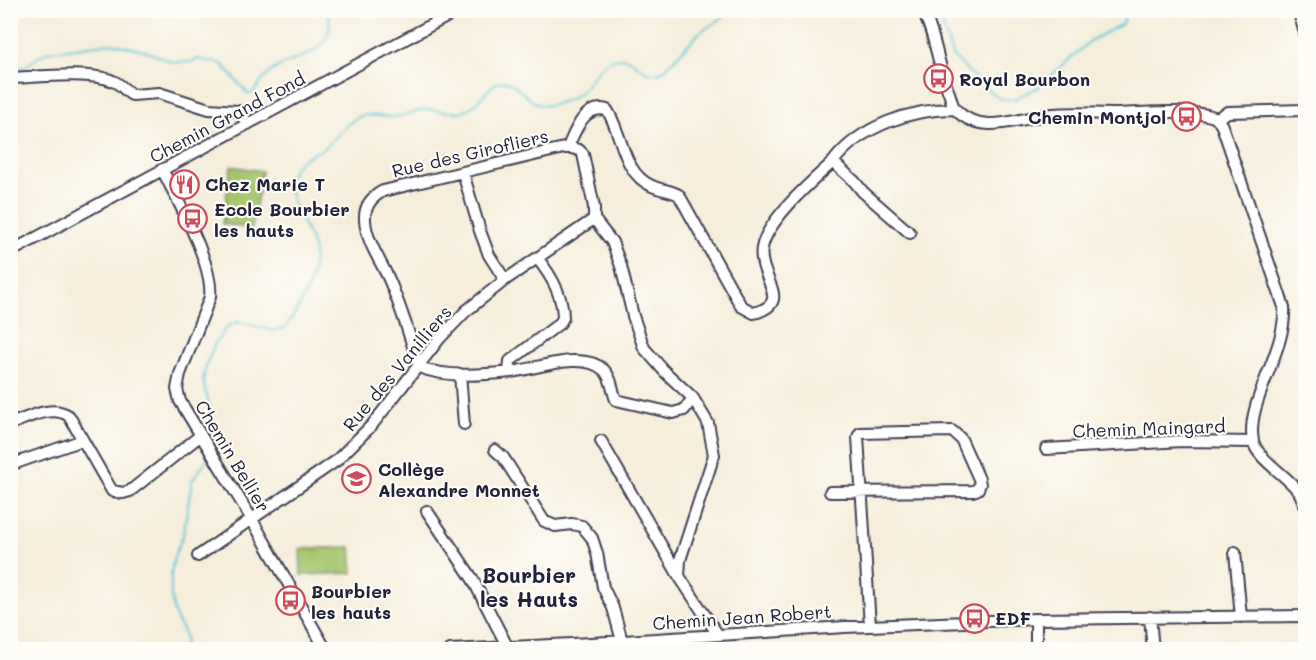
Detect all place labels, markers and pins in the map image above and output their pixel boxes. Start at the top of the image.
bus stop icon: Royal Bourbon [922,63,954,95]
place label: Royal Bourbon [959,67,1090,91]
bus stop icon: Chemin Montjol [1171,101,1203,133]
place label: Chemin Montjol [1028,105,1166,129]
restaurant icon: Chez Marie T [168,168,200,200]
place label: Chez Marie T [205,172,325,196]
place label: Ecole Bourbier les hauts [214,197,350,242]
bus stop icon: Ecole Bourbier les hauts [177,203,209,235]
place label: Collège Alexandre Monnet [378,457,540,502]
school or university icon: Collège Alexandre Monnet [341,463,373,495]
place label: Bourbier les hauts [311,579,391,624]
bus stop icon: Bourbier les hauts [274,585,306,617]
bus stop icon: EDF [958,602,990,634]
place label: EDF [995,606,1031,630]

